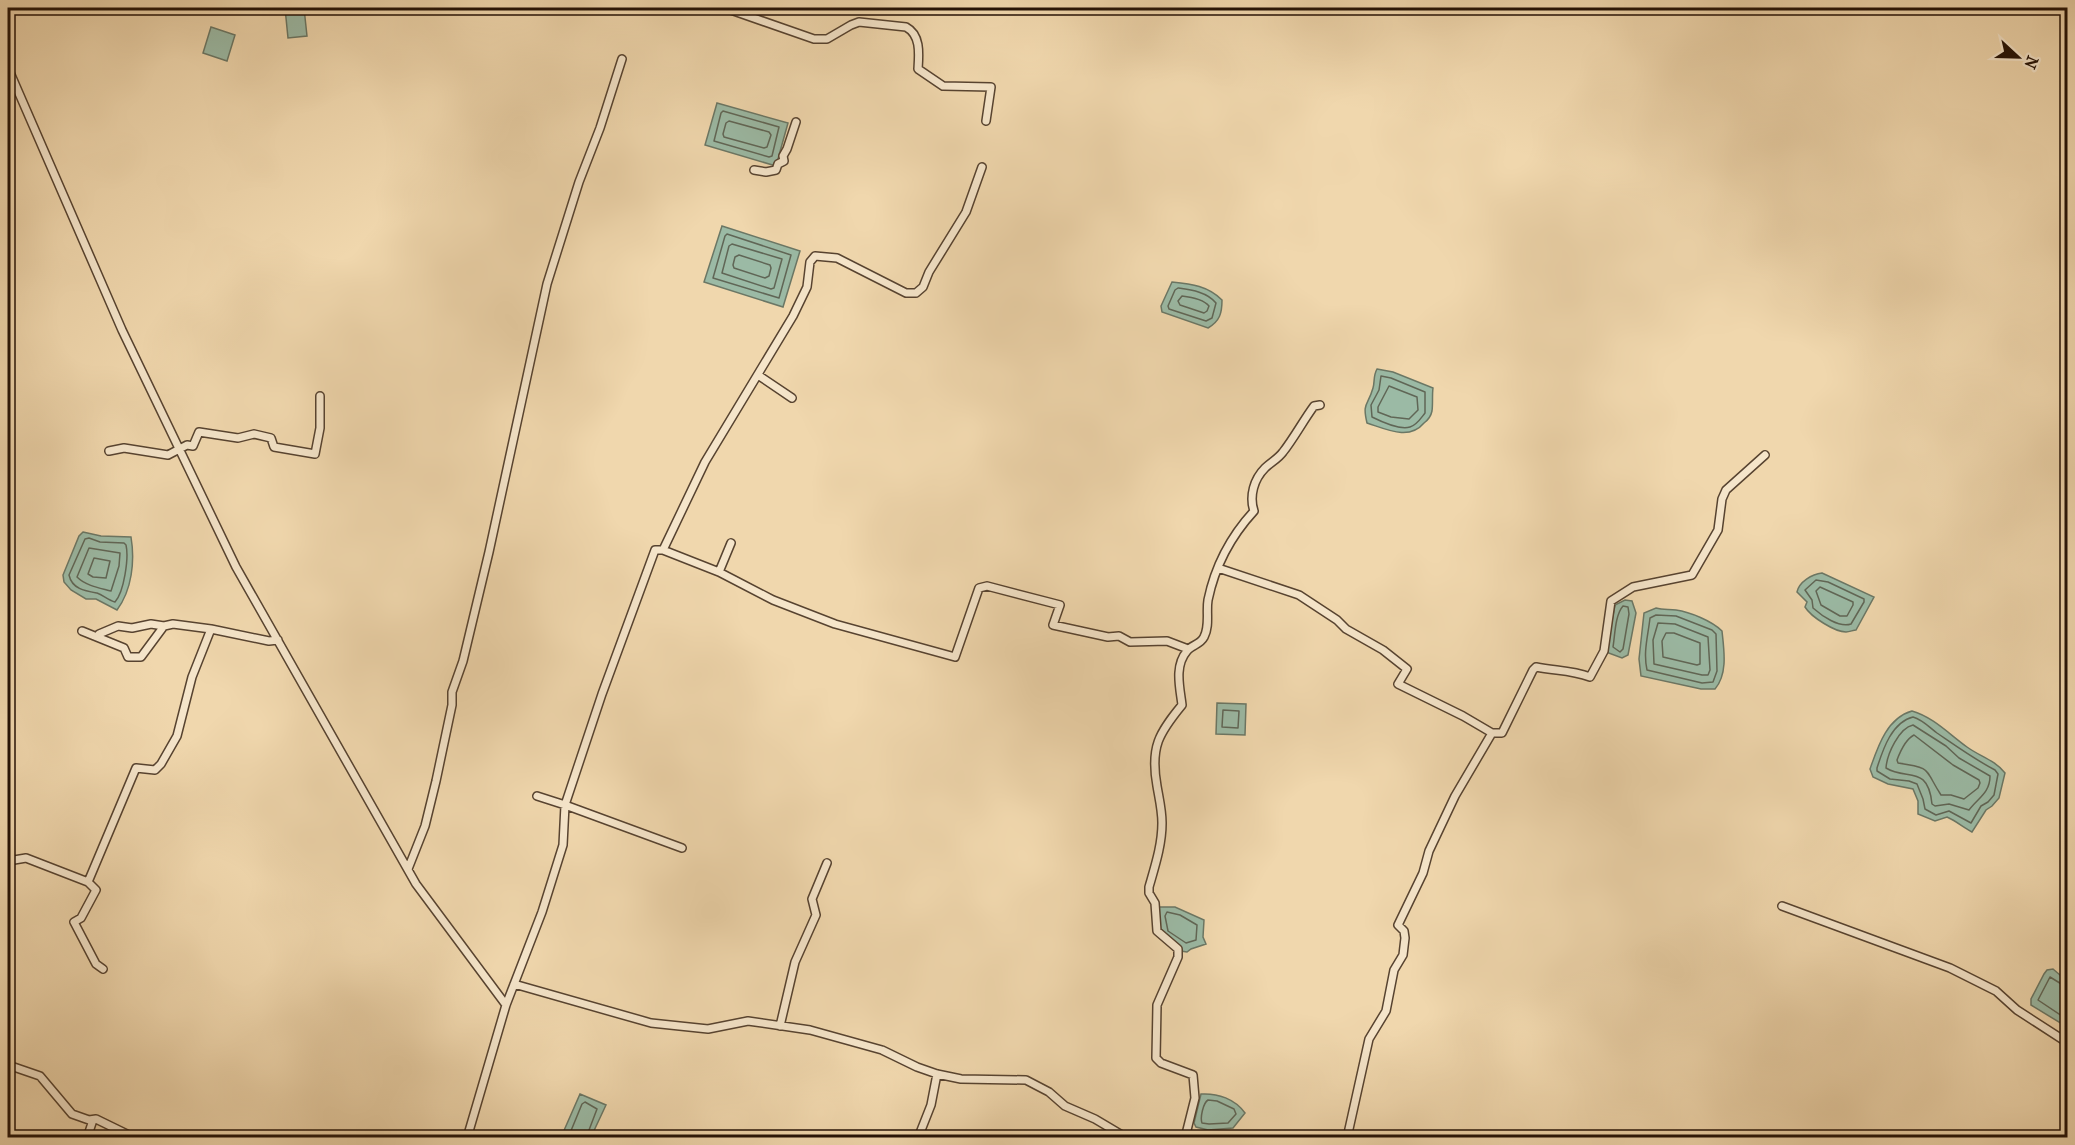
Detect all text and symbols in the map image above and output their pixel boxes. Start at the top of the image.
north arrow [1988,27,2048,87]
text: N [2020,53,2043,72]

